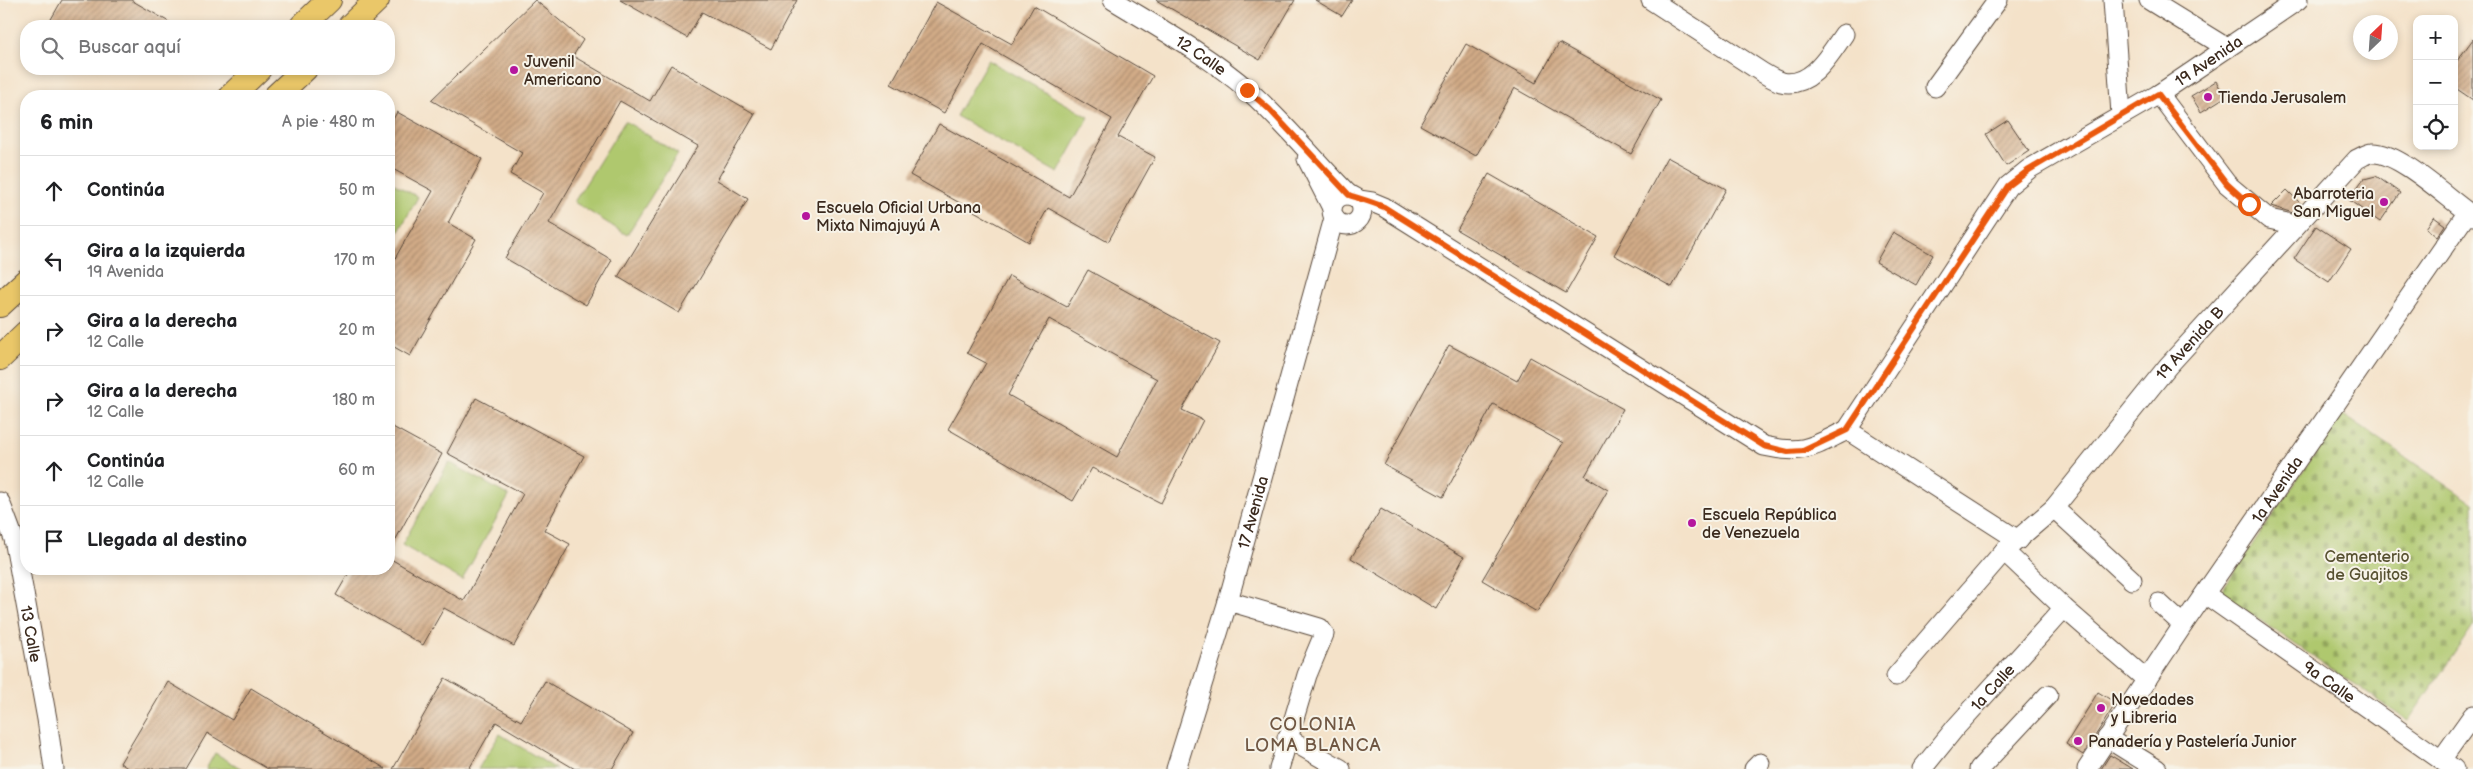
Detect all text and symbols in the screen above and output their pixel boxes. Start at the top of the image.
north arrow [2353,15,2398,60]
map controls [2413,15,2458,150]
button: + [2413,15,2458,60]
search box [20,20,395,75]
street label: 12 Calle [1172,32,1230,80]
street label: 19 Avenida [2172,32,2246,91]
icon: search [38,34,66,62]
text: Buscar aquí [78,36,181,59]
place label: Juvenil Americano [524,53,602,90]
button: − [2413,60,2458,105]
marker: Juvenil Americano [508,64,520,76]
route end [1236,79,1259,102]
place label: Tienda Jerusalem [2218,89,2346,108]
marker: Tienda Jerusalem [2202,91,2214,103]
button: locate [2413,105,2458,150]
text: 6 min [40,110,93,135]
text: A pie · 480 m [282,113,375,132]
icon: ahead [40,177,68,205]
text: Continúa [87,179,165,202]
text: 50 m [339,181,375,200]
place label: Abarroteria San Miguel [2293,185,2374,222]
route start [2238,193,2261,216]
marker: Abarroteria San Miguel [2378,196,2390,208]
place label: Escuela Oficial Urbana Mixta Nimajuyú A [816,199,981,236]
marker: Escuela Oficial Urbana Mixta Nimajuyú A [800,210,812,222]
text: Gira a la izquierda [87,240,245,263]
icon: left [40,247,68,275]
text: 170 m [334,251,375,270]
text: 19 Avenida [87,263,164,282]
street label: 19 Avenida B [2153,303,2229,384]
text: Gira a la derecha [87,310,237,333]
icon: right [40,317,68,345]
text: 20 m [339,321,375,340]
text: 12 Calle [87,333,144,352]
text: Gira a la derecha [87,380,237,403]
icon: right [40,387,68,415]
text: 180 m [333,391,375,410]
text: 12 Calle [87,403,144,422]
text: Continúa [87,450,165,473]
street label: 1a Avenida [2248,453,2308,527]
icon: ahead [40,457,68,485]
text: 60 m [338,461,375,480]
text: 12 Calle [87,473,144,492]
street label: 17 Avenida [1235,474,1273,551]
place label: Escuela República de Venezuela [1702,506,1837,543]
marker: Escuela República de Venezuela [1686,517,1698,529]
icon: arrive [40,527,68,555]
text: Llegada al destino [87,529,247,552]
park label: Cementerio de Guajitos [2324,548,2410,585]
street label: 13 Calle [15,604,45,665]
street label: 9a Calle [2299,658,2359,708]
street label: 1a Calle [1967,660,2020,715]
place label: Novedades y Libreria [2110,691,2194,728]
marker: Novedades y Libreria [2095,702,2107,714]
district label: COLONIA LOMA BLANCA [1245,714,1381,756]
place label: Panadería y Pastelería Junior [2088,733,2297,752]
marker: Panadería y Pastelería Junior [2072,735,2084,747]

